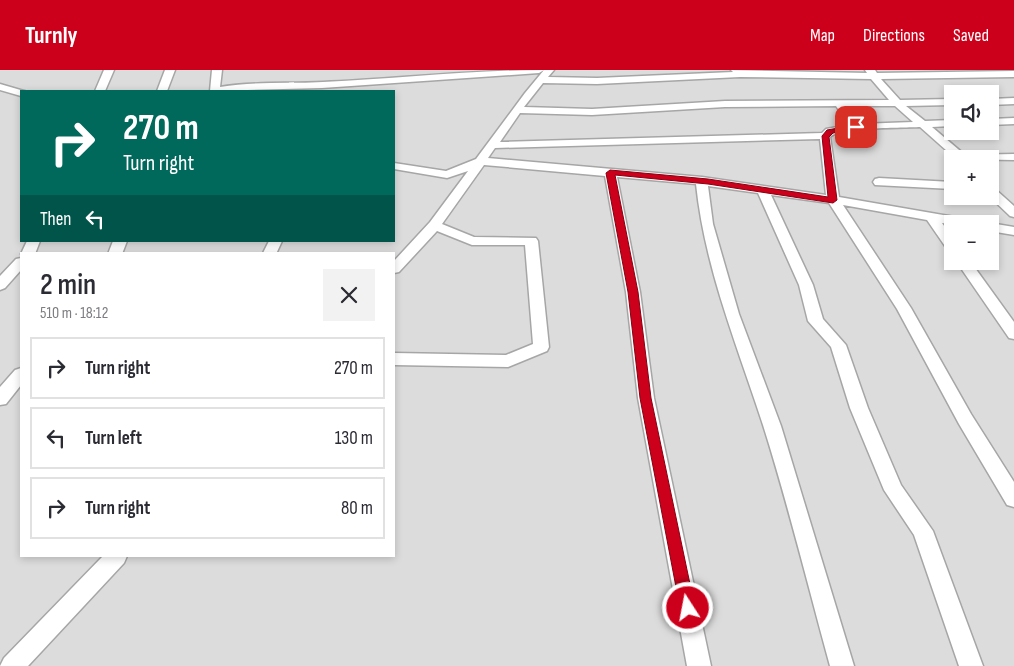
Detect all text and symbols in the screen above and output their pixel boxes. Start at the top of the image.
text: Turnly [25,21,78,50]
text: Map [810,25,835,46]
text: Directions [863,25,925,46]
text: Saved [953,25,989,46]
map controls [944,85,999,270]
button: sound [944,85,999,140]
pin [835,106,877,148]
text: 270 m [123,107,199,150]
icon: right [40,110,105,175]
icon: arrive [842,113,870,141]
text: Turn right [123,150,194,177]
button: + [944,150,999,205]
icon: left [81,205,109,233]
text: Then [40,208,71,231]
button: − [944,215,999,270]
text: 2 min [40,267,96,303]
button: close [323,269,375,321]
text: 510 m · 18:12 [40,304,108,323]
icon: right [42,354,70,382]
text: Turn right [85,357,150,380]
text: 270 m [334,357,373,380]
icon: left [42,424,70,452]
text: Turn left [85,427,142,450]
text: 130 m [335,427,373,450]
icon: right [42,494,70,522]
text: Turn right [85,497,150,520]
text: 80 m [341,497,373,520]
position arrow [661,581,713,633]

